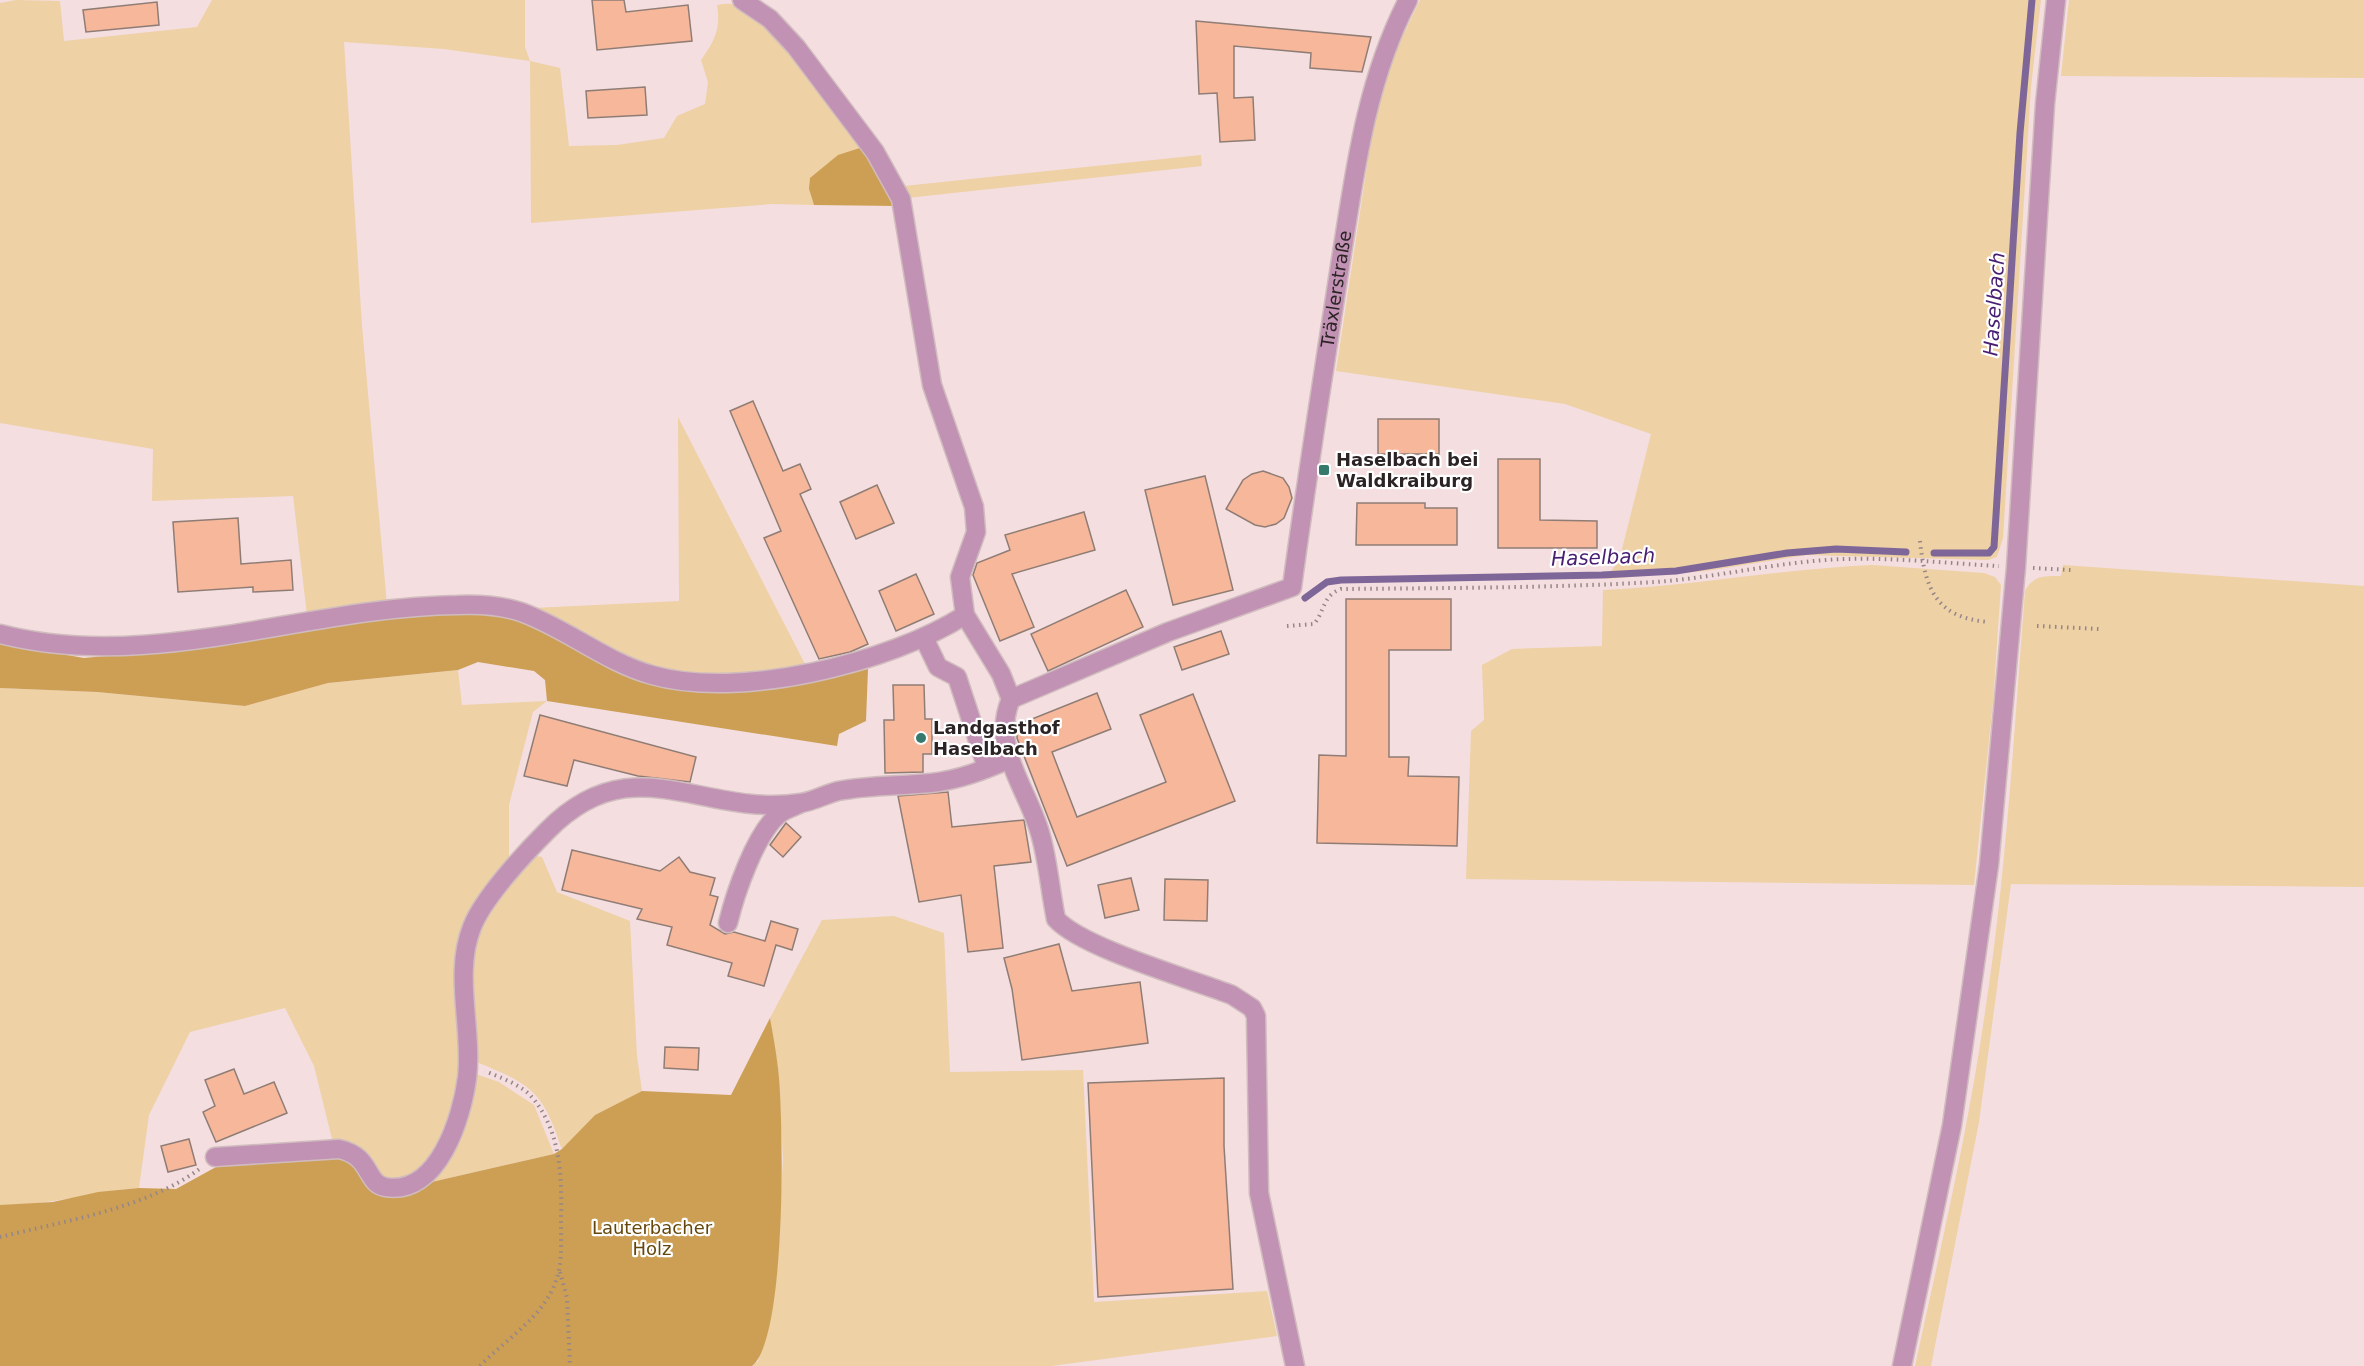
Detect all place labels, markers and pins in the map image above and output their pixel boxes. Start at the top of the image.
place label: Haselbach bei Waldkraiburg [1336,449,1478,491]
marker: Haselbach bei Waldkraiburg [1317,463,1331,477]
place label: Landgasthof Haselbach [933,717,1060,759]
marker: Landgasthof Haselbach [914,731,928,745]

